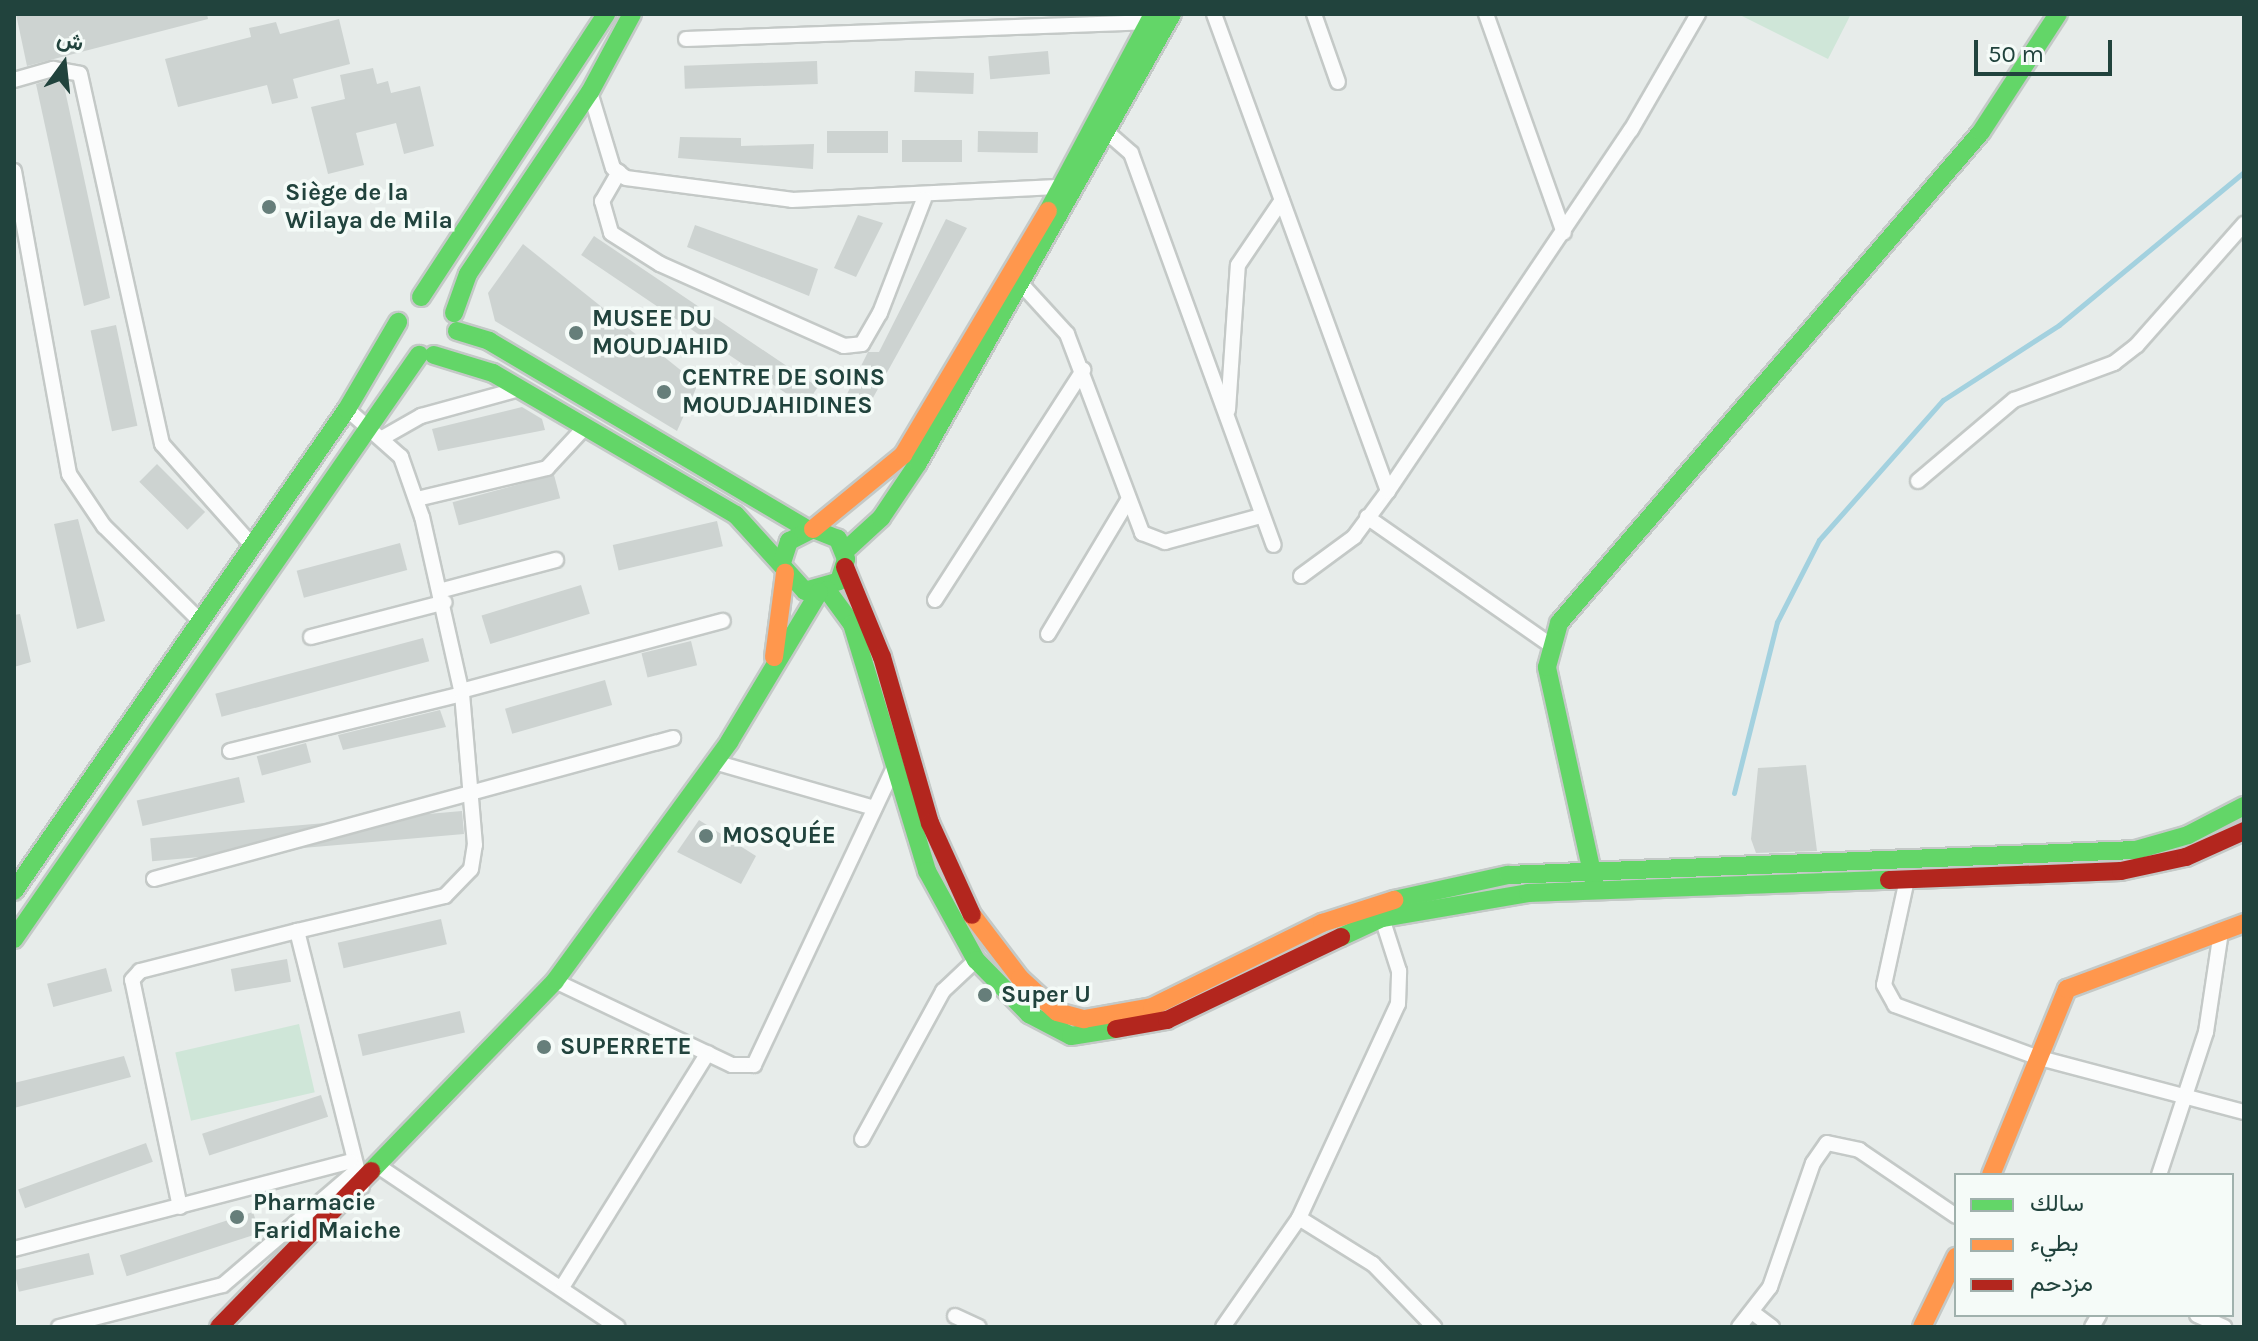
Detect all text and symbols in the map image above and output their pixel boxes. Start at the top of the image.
north arrow [24,24,104,104]
scale bar [1978,24,2116,74]
text: ش [54,25,86,57]
text: 50 m [1988,40,2044,68]
place label: Siège de la Wilaya de Mila [285,179,453,235]
marker: Siège de la Wilaya de Mila [260,198,278,216]
place label: MUSEE DU MOUDJAHID [592,305,729,361]
marker: MUSEE DU MOUDJAHID [567,324,585,342]
place label: CENTRE DE SOINS MOUDJAHIDINES [682,364,885,420]
marker: CENTRE DE SOINS MOUDJAHIDINES [653,381,675,403]
place label: MOSQUÉE [722,822,836,850]
marker: MOSQUÉE [697,827,715,845]
place label: Super U [1001,981,1091,1009]
marker: Super U [976,986,994,1004]
place label: SUPERRETE [560,1033,692,1061]
marker: SUPERRETE [535,1038,553,1056]
legend [1954,1173,2234,1317]
place label: Pharmacie Farid Maiche [253,1189,401,1245]
text: سالك [2030,1189,2084,1217]
marker: Pharmacie Farid Maiche [228,1208,246,1226]
text: بطيء [2030,1229,2079,1257]
text: مزدحم [2030,1269,2093,1297]

